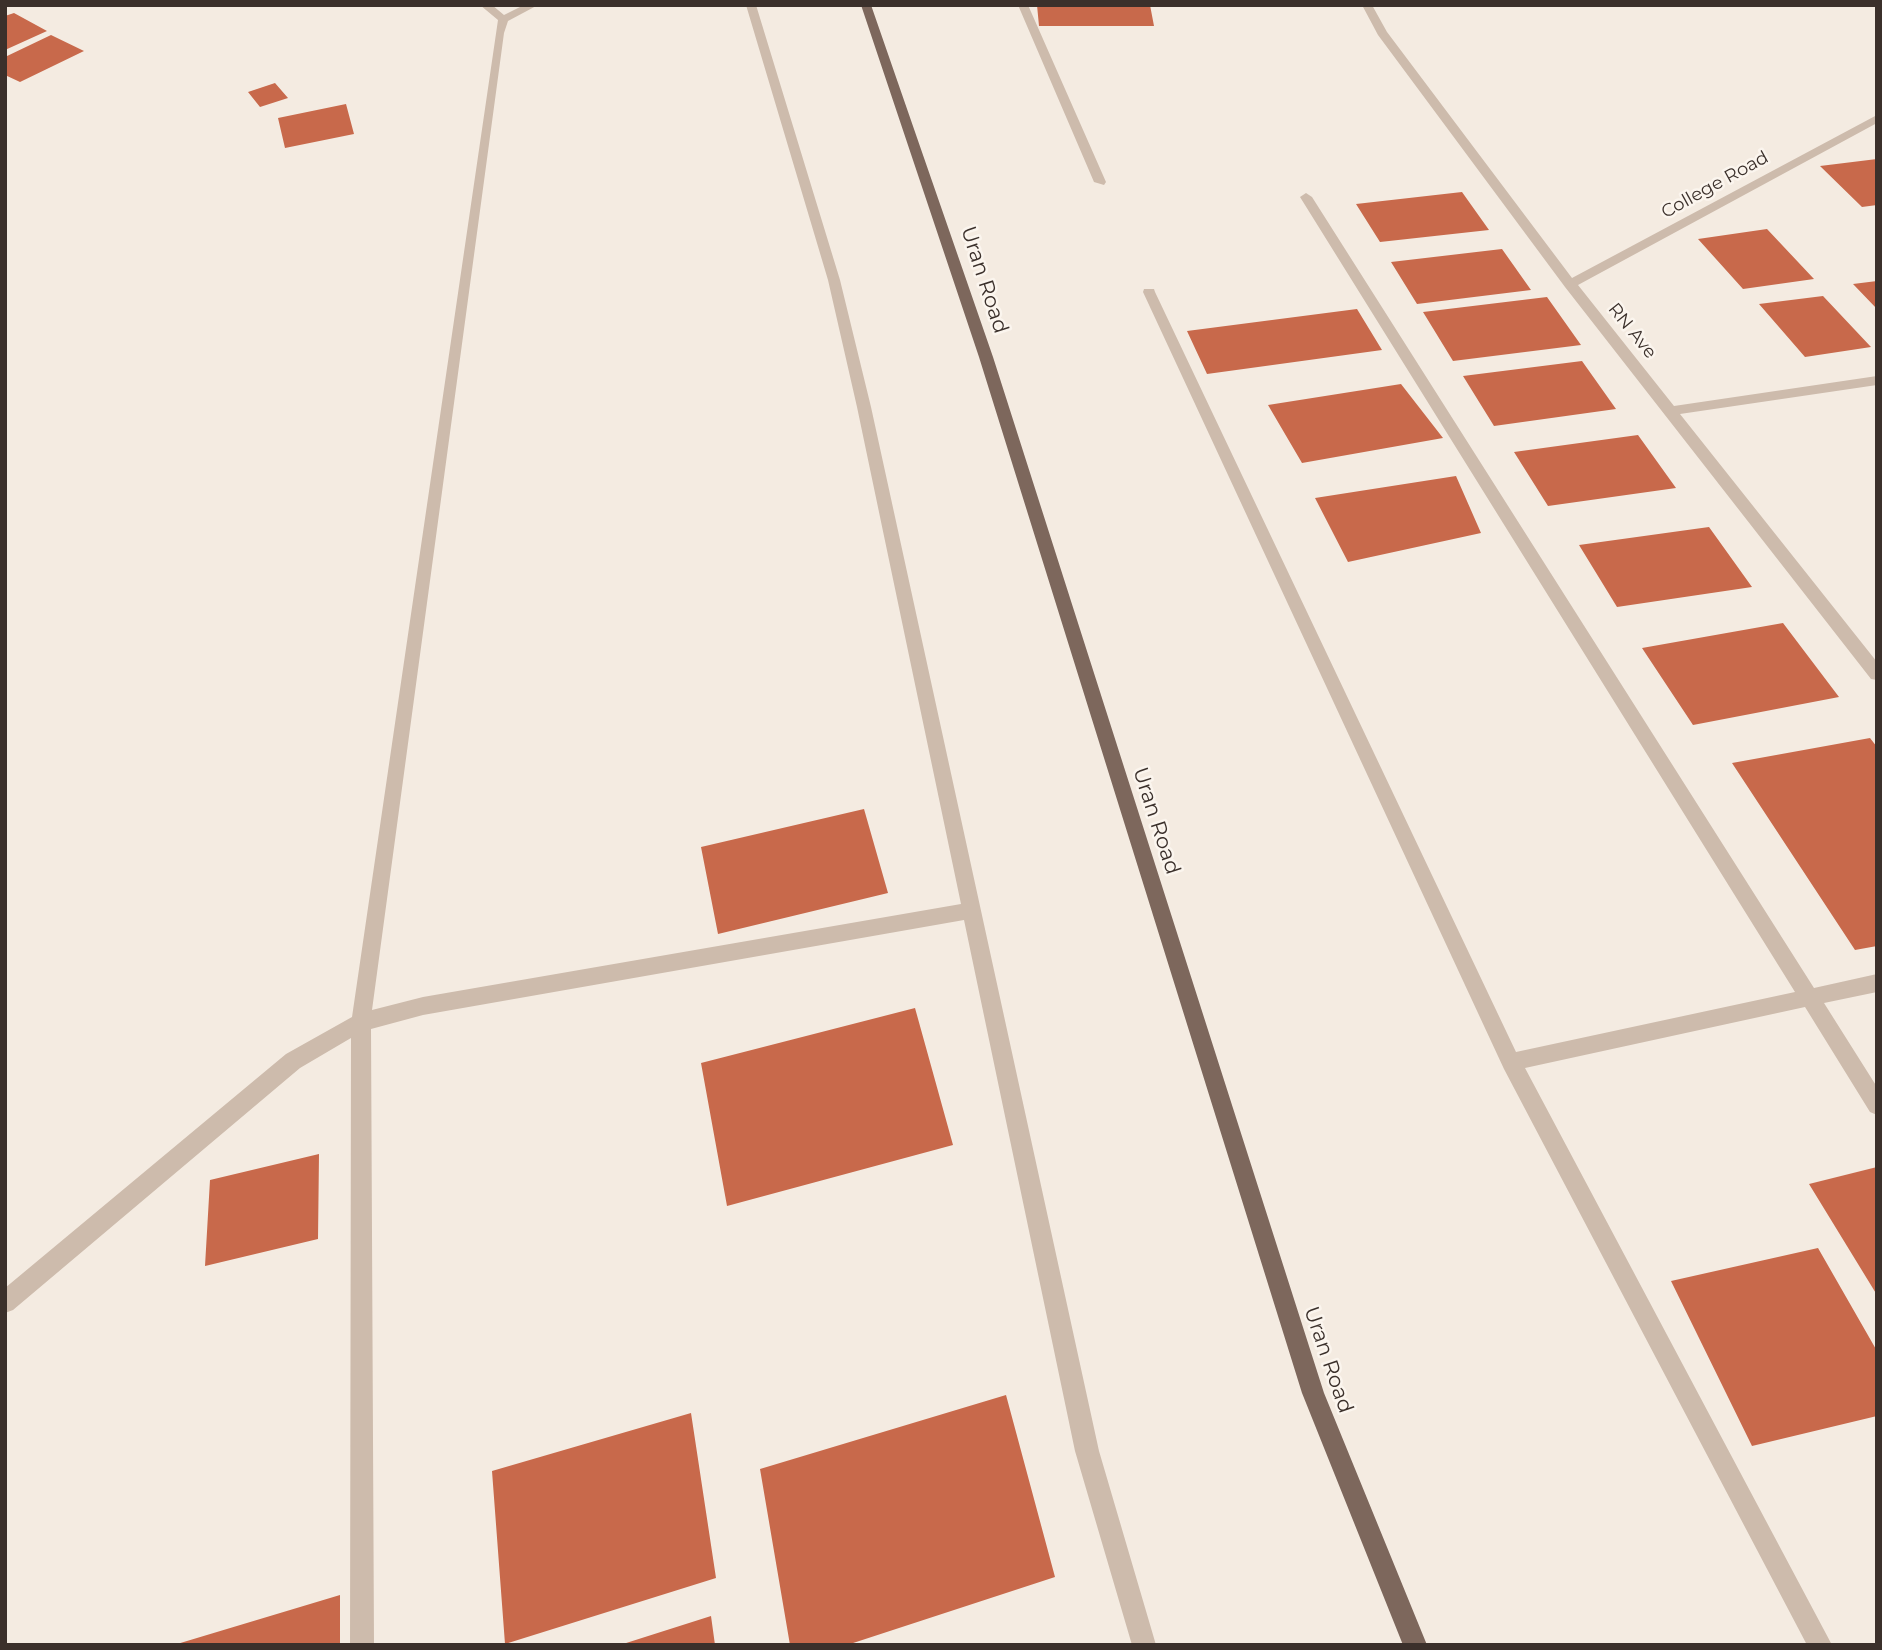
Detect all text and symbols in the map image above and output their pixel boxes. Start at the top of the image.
street label: College Road [1658,147,1772,223]
street label: Uran Road [955,223,1013,337]
street label: RN Ave [1603,299,1661,363]
street label: Uran Road [1127,764,1185,878]
street label: Uran Road [1298,1303,1358,1417]

